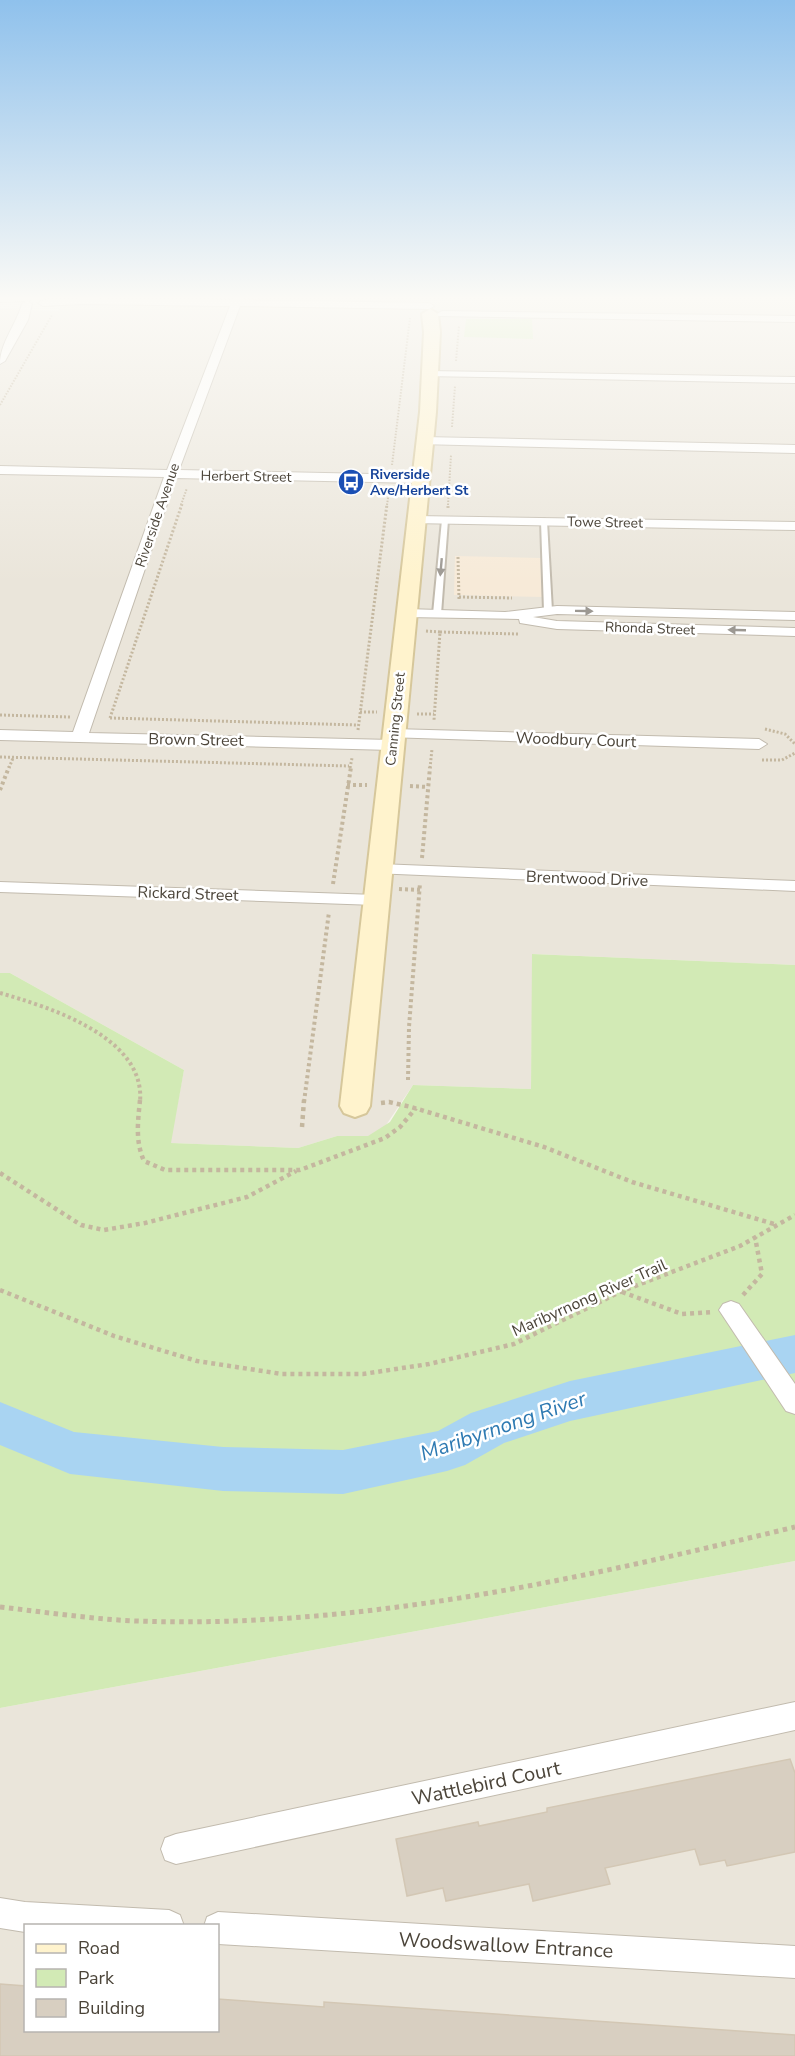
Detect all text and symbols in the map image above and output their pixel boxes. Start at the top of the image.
street label: Riverside Avenue [131,461,184,570]
place label: Riverside Ave/Herbert St [370,465,469,500]
street label: Herbert Street [200,466,292,487]
bus stop icon: Riverside Ave/Herbert St [336,467,366,497]
street label: Towe Street [567,512,643,533]
one-way arrow [436,558,446,577]
one-way arrow [575,606,594,616]
street label: Rhonda Street [604,617,696,640]
one-way arrow [727,626,746,635]
street label: Canning Street [381,671,410,767]
street label: Woodbury Court [515,727,637,753]
street label: Brown Street [148,728,244,752]
street label: Brentwood Drive [525,866,648,892]
street label: Rickard Street [137,881,239,907]
street label: Maribyrnong River Trail [509,1254,670,1342]
water label: Maribyrnong River [416,1384,590,1467]
street label: Wattlebird Court [409,1754,564,1812]
legend [24,1924,219,2032]
street label: Woodswallow Entrance [398,1926,614,1965]
text: Road [78,1936,120,1960]
text: Park [78,1966,115,1990]
text: Building [78,1996,145,2020]

